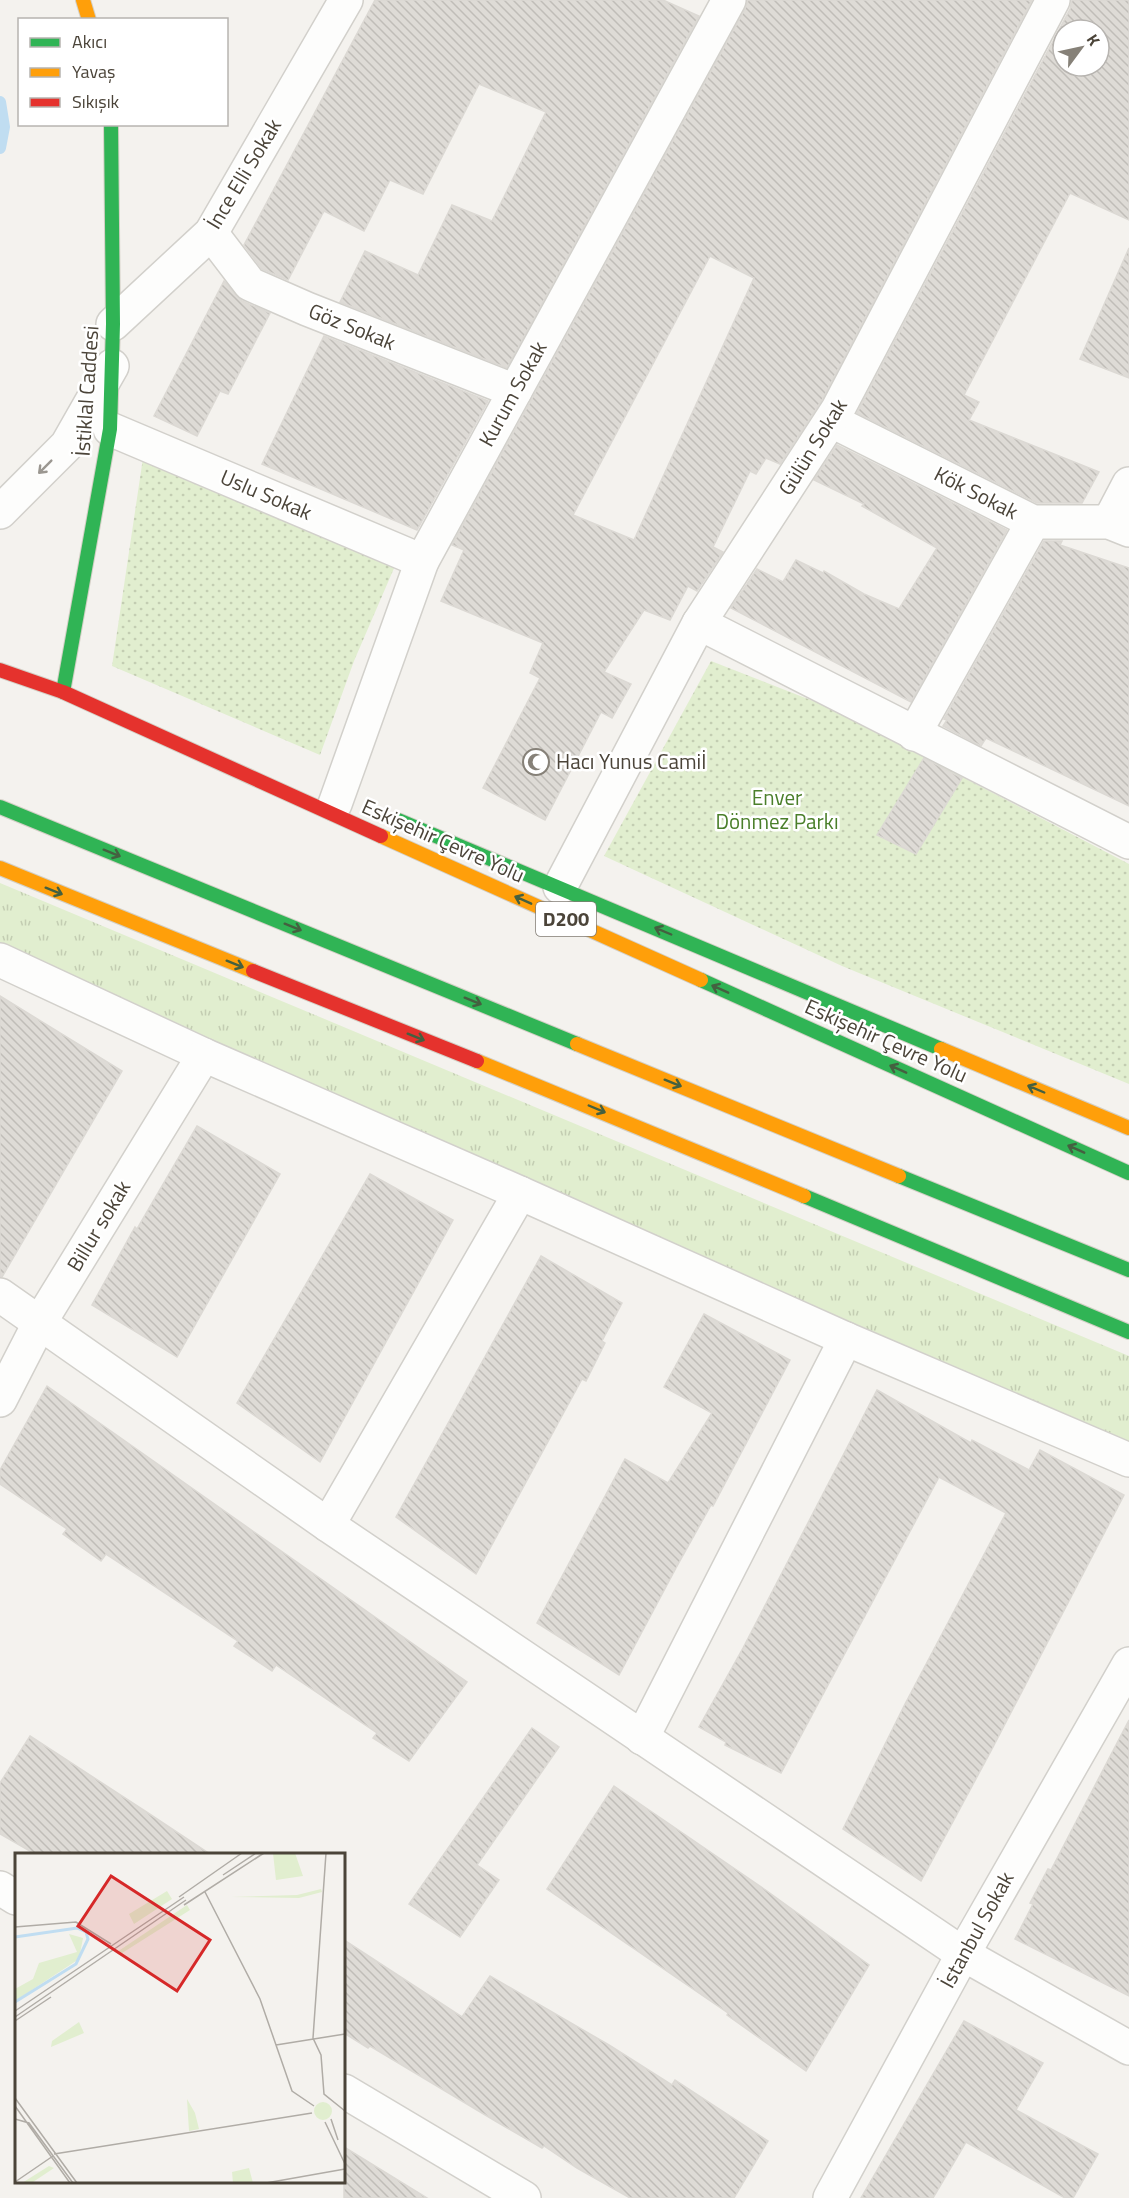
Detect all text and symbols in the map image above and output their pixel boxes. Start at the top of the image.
legend [18,18,228,126]
north arrow [1051,18,1111,78]
text: Akıcı [72,28,107,55]
text: K [1081,29,1107,51]
text: Yavaş [72,58,115,85]
text: Sıkışık [72,88,120,115]
street label: İnce Elli Sokak [197,112,289,235]
street label: Göz Sokak [304,294,401,358]
street label: İstiklal Caddesi [65,325,107,457]
street label: Kurum Sokak [470,335,554,452]
street label: Gülün Sokak [770,392,855,501]
street label: Kök Sokak [929,457,1024,527]
one-way arrow [37,459,52,474]
street label: Uslu Sokak [216,460,317,528]
place label: Hacı Yunus Camiİ [556,745,706,777]
mosque icon: Hacı Yunus Camiİ [521,747,551,777]
park label: Enver Dönmez Parkı [715,781,839,837]
street label: Eskişehir Çevre Yolu [357,790,530,890]
one-way arrow [103,848,121,859]
one-way arrow [44,886,63,897]
one-way arrow [515,894,533,905]
road number: D200 [536,902,596,936]
one-way arrow [283,922,302,933]
one-way arrow [655,925,673,936]
one-way arrow [225,959,243,970]
one-way arrow [712,983,730,994]
street label: Eskişehir Çevre Yolu [800,990,973,1090]
one-way arrow [464,996,482,1007]
one-way arrow [406,1032,424,1043]
one-way arrow [889,1063,908,1074]
one-way arrow [663,1078,682,1089]
one-way arrow [1028,1083,1046,1094]
one-way arrow [587,1104,606,1115]
one-way arrow [1067,1143,1085,1155]
street label: Billur sokak [58,1174,138,1277]
inset map [15,1853,345,2183]
street label: İstanbul Sokak [931,1865,1021,1994]

